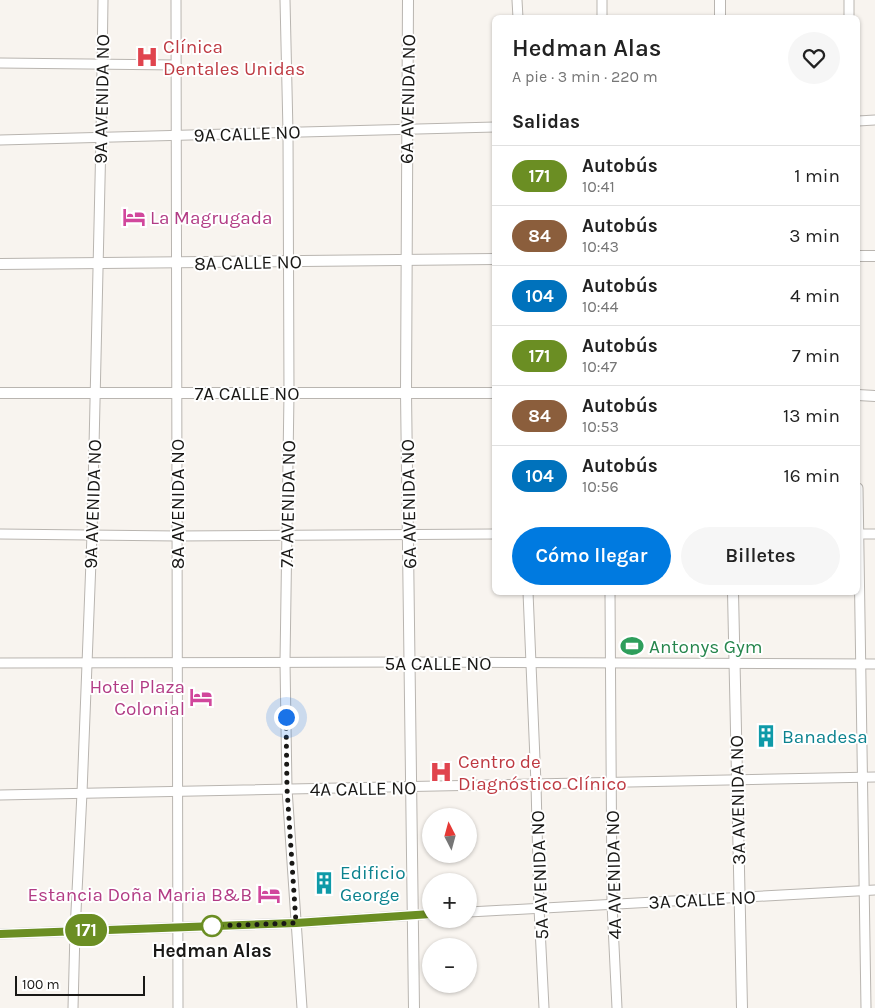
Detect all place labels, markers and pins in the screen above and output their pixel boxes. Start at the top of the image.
place label: Clínica Dentales Unidas [163,36,305,80]
hospital icon: Clínica Dentales Unidas [134,44,160,70]
hotel icon: La Magrugada [121,204,147,230]
place label: La Magrugada [150,207,272,229]
sports icon: Antonys Gym [619,633,645,659]
place label: Antonys Gym [649,636,763,658]
place label: Hotel Plaza Colonial [89,676,185,720]
hotel icon: Hotel Plaza Colonial [188,684,214,710]
building icon: Banadesa [753,723,779,749]
place label: Banadesa [782,726,868,748]
place label: Centro de Diagnóstico Clínico [458,751,627,795]
hospital icon: Centro de Diagnóstico Clínico [428,759,454,785]
place label: Edificio George [340,862,406,906]
building icon: Edificio George [311,870,337,896]
hotel icon: Estancia Doña Maria B&B [256,881,282,907]
place label: Estancia Doña Maria B&B [27,884,252,906]
marker: Hedman Alas [201,915,223,937]
place label: Hedman Alas [152,940,272,962]

